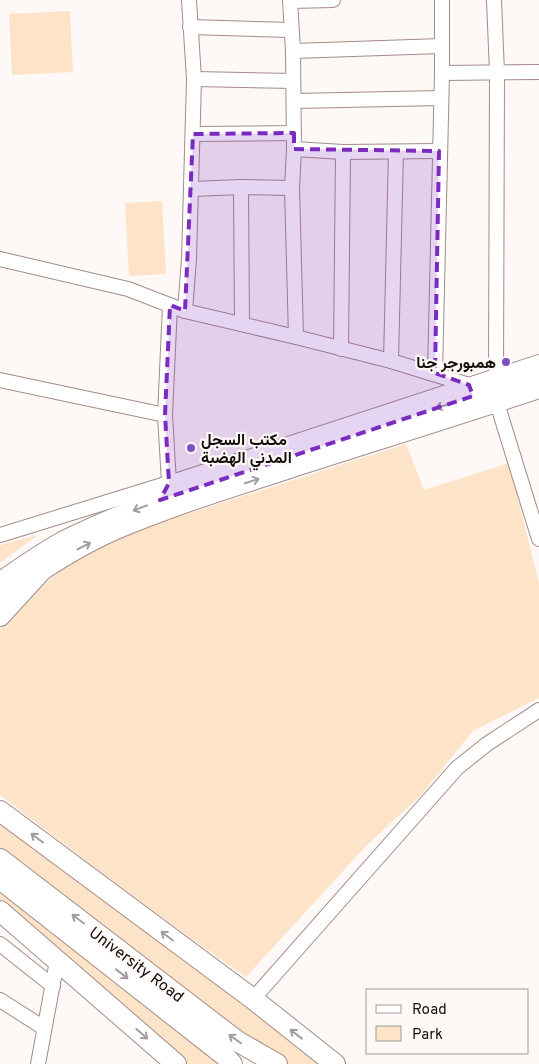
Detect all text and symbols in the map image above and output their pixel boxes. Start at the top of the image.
place label: همبورجر جنا [416,354,496,374]
marker: همبورجر جنا [500,356,512,368]
one-way arrow [436,402,452,412]
place label: مكتب السجل المدني الهضبة [201,431,292,471]
marker: مكتب السجل المدني الهضبة [185,442,197,454]
one-way arrow [244,476,260,486]
one-way arrow [132,504,147,513]
one-way arrow [77,541,92,551]
one-way arrow [31,833,44,844]
one-way arrow [72,913,85,924]
street label: University Road [84,923,187,1008]
one-way arrow [161,930,174,941]
one-way arrow [115,969,128,980]
legend [366,989,529,1054]
text: Road [412,1001,447,1020]
text: Park [412,1026,443,1045]
one-way arrow [290,1028,303,1039]
one-way arrow [136,1029,149,1040]
one-way arrow [229,1033,242,1044]

